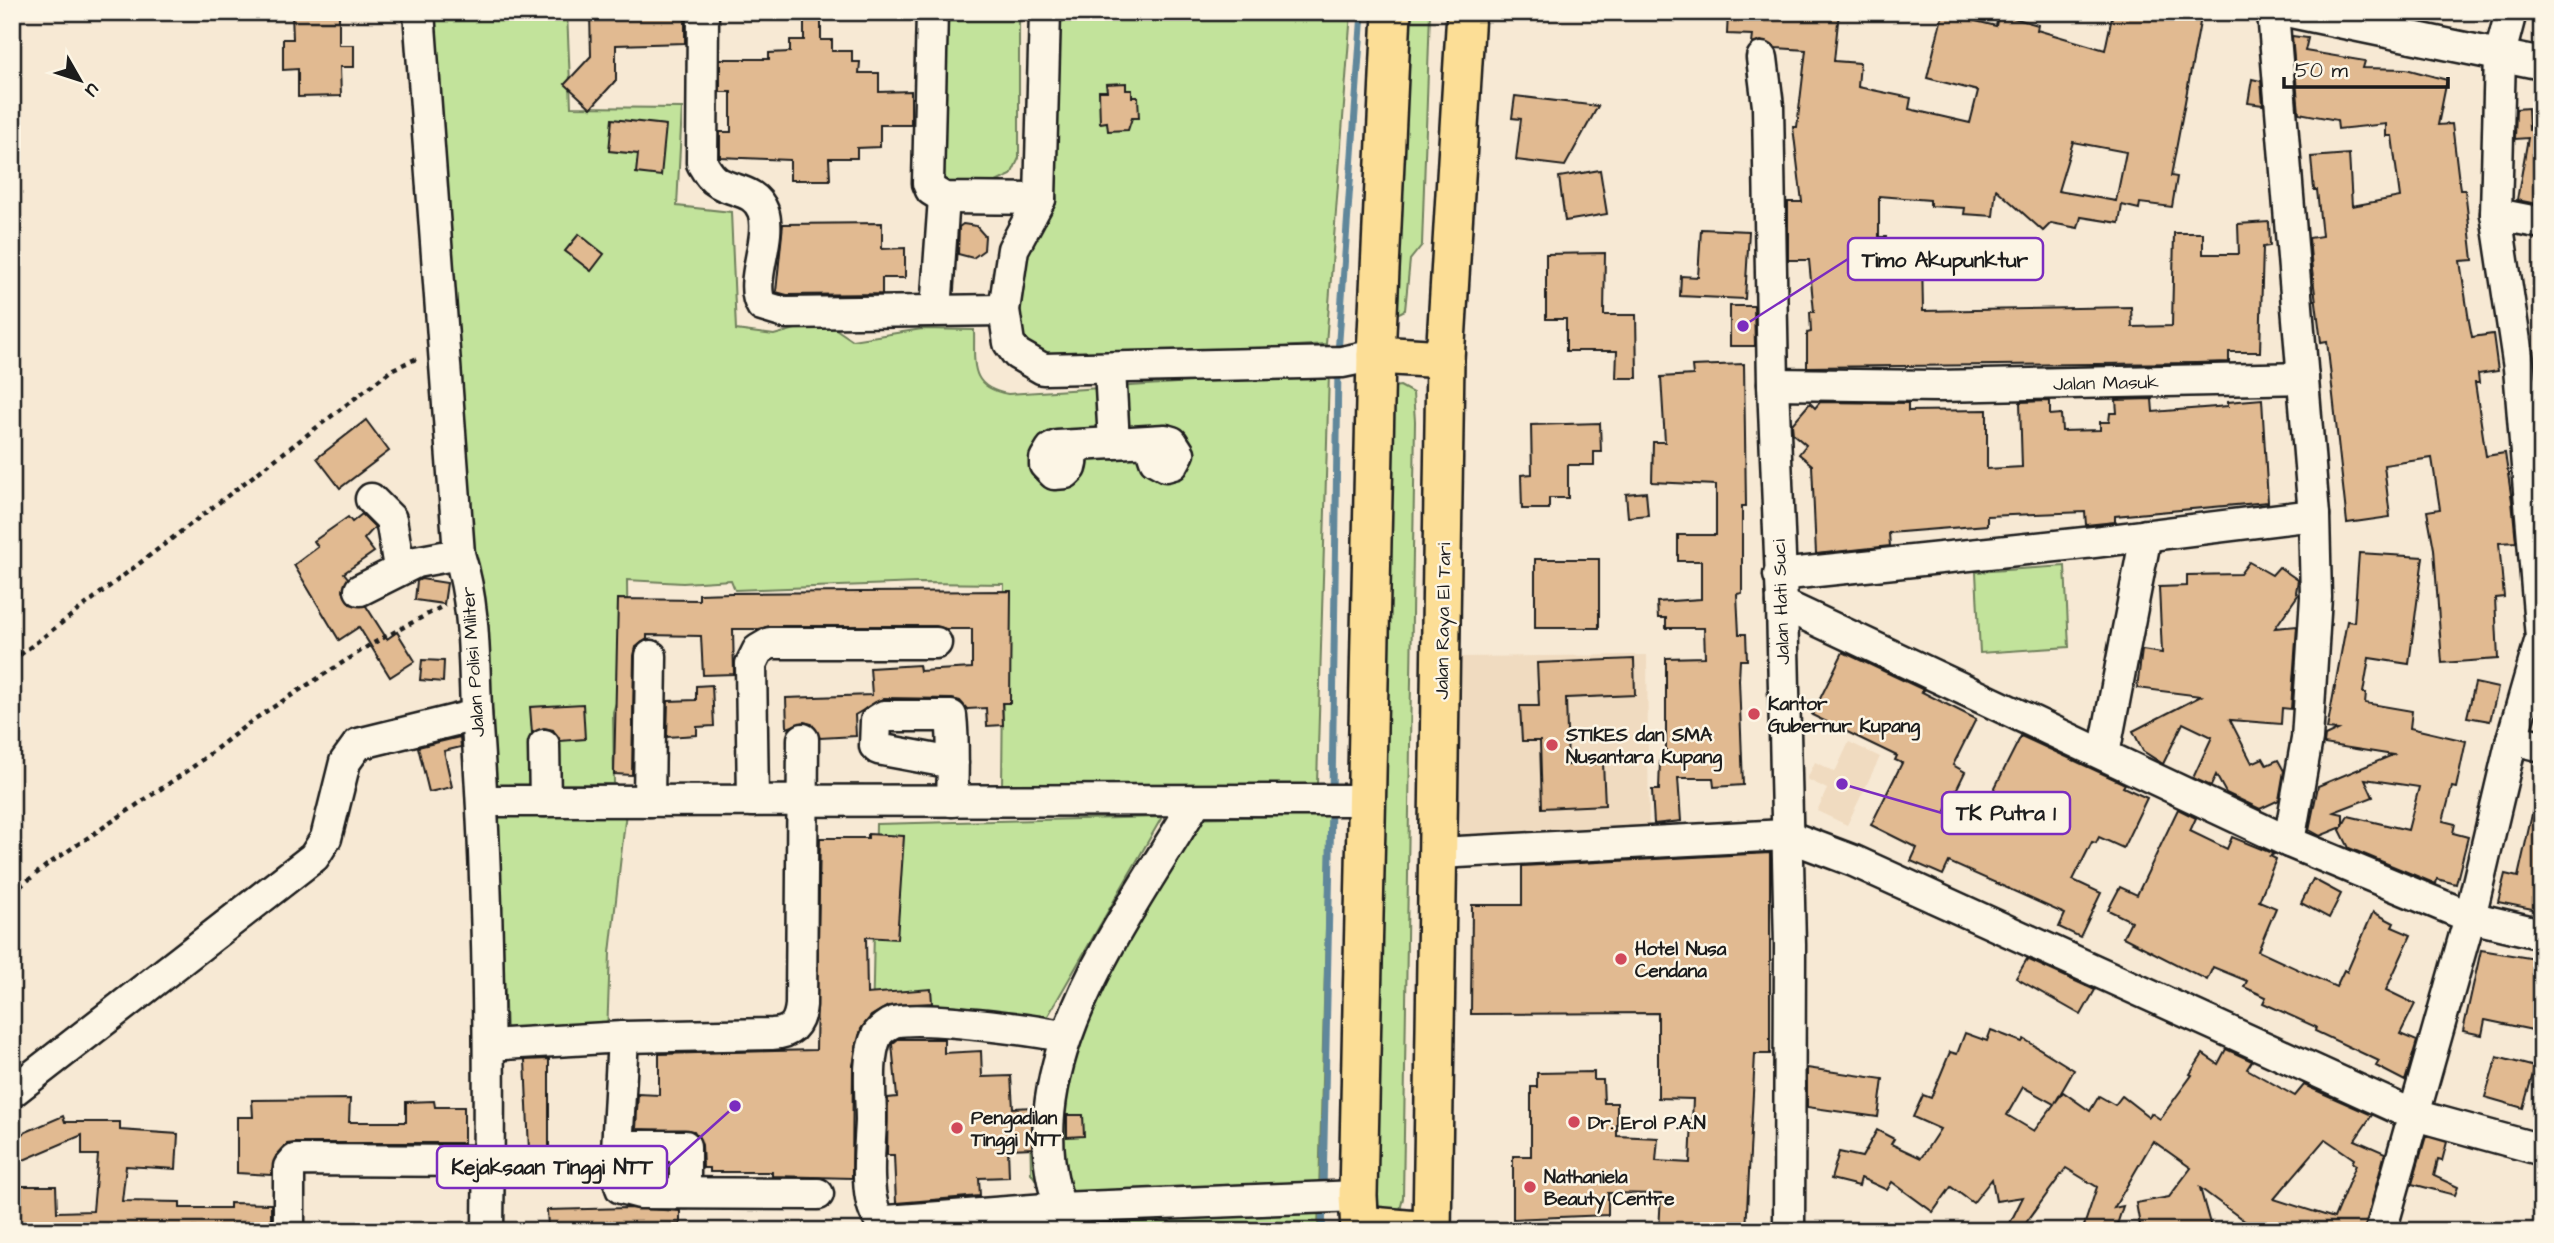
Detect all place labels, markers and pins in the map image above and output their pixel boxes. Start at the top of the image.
callout: Timo Akupunktur [1848,238,2043,280]
place label: Kantor Gubernur Kupang [1768,691,1920,741]
marker: Kantor Gubernur Kupang [1746,706,1762,722]
place label: STIKES dan SMA Nusantara Kupang [1565,722,1722,772]
marker: STIKES dan SMA Nusantara Kupang [1544,737,1560,753]
callout: TK Putra 1 [1942,792,2070,834]
place label: Hotel Nusa Cendana [1635,936,1727,985]
marker: Hotel Nusa Cendana [1613,951,1629,967]
place label: Pengadilan Tinggi NTT [970,1105,1062,1155]
place label: Dr. Erol P.A.N [1588,1110,1706,1137]
marker: Dr. Erol P.A.N [1566,1114,1582,1130]
marker: Pengadilan Tinggi NTT [949,1120,965,1136]
callout: Kejaksaan Tinggi NTT [437,1146,667,1188]
place label: Nathaniela Beauty Centre [1544,1164,1675,1214]
marker: Nathaniela Beauty Centre [1522,1179,1538,1195]

